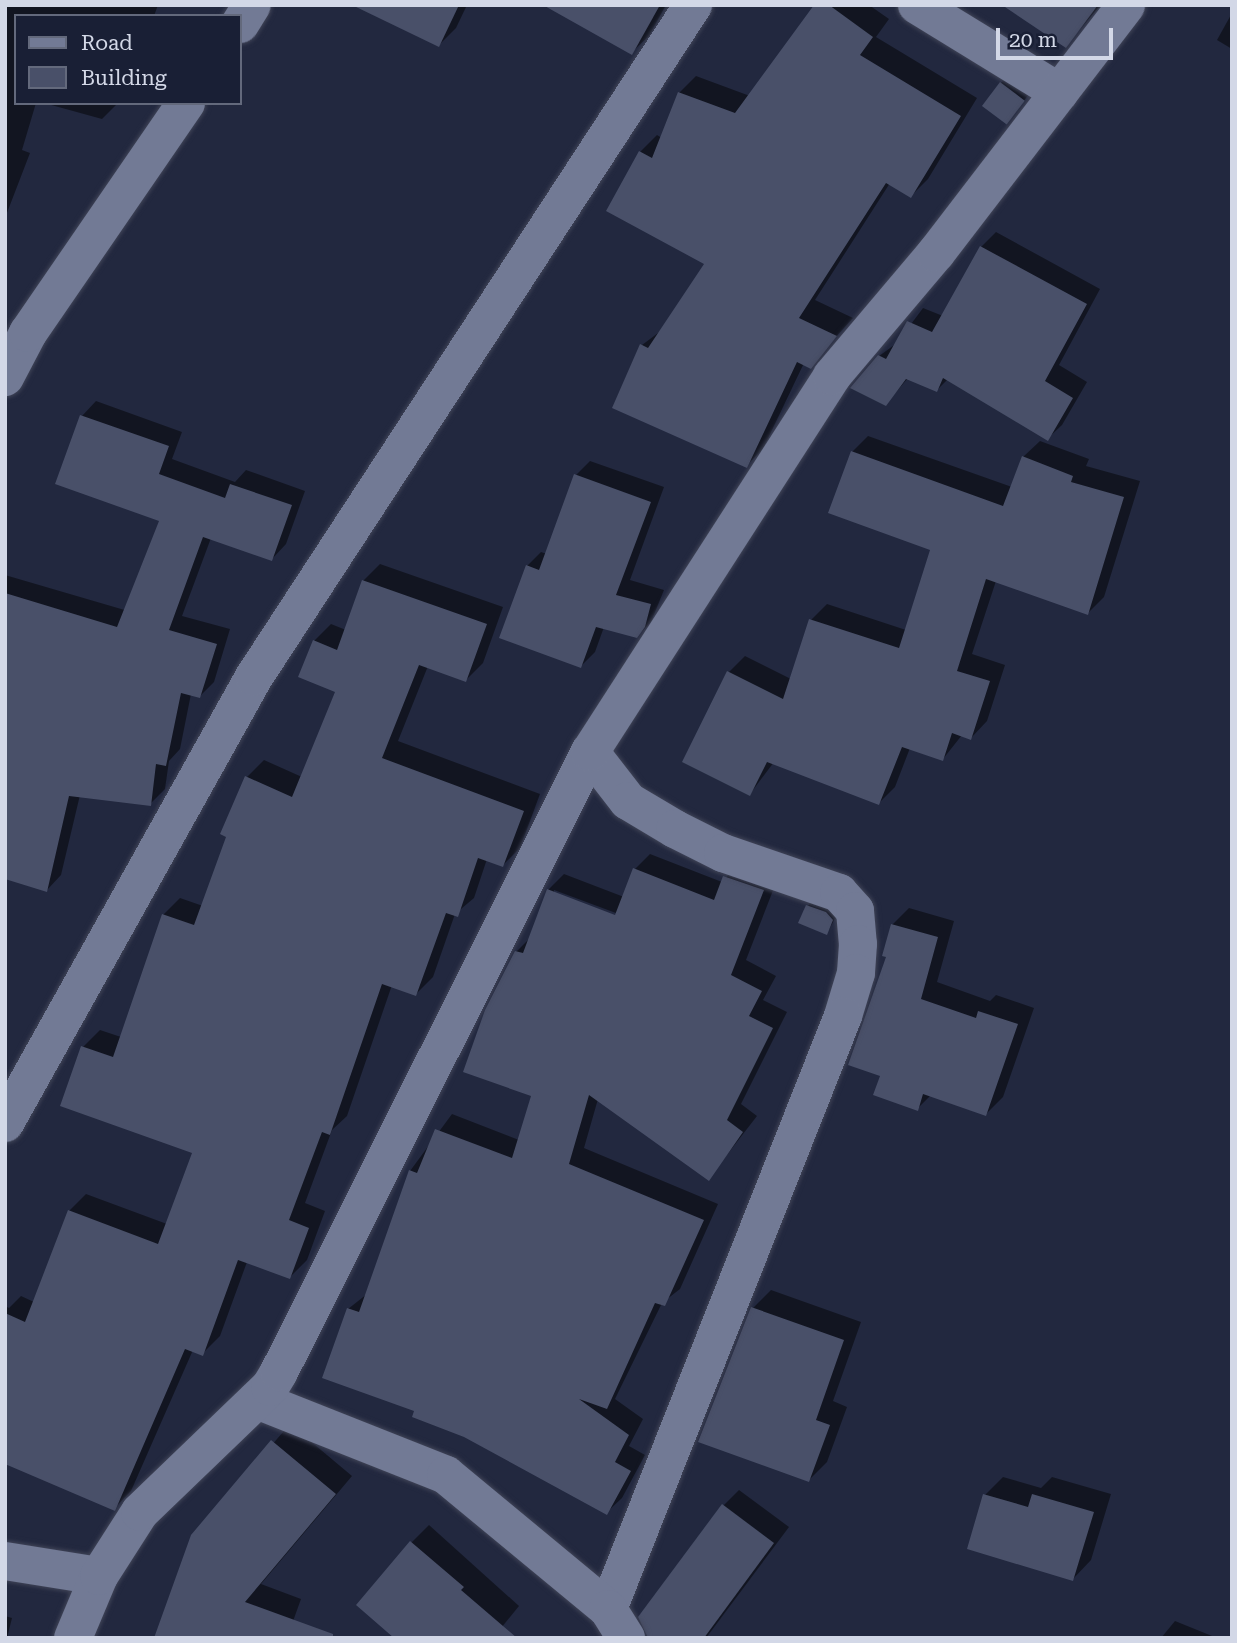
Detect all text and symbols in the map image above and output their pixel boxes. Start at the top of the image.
legend [14,14,242,105]
scale bar [999,14,1116,58]
text: 20 m [1009,28,1057,52]
text: Road [81,31,133,55]
text: Building [81,66,167,90]

